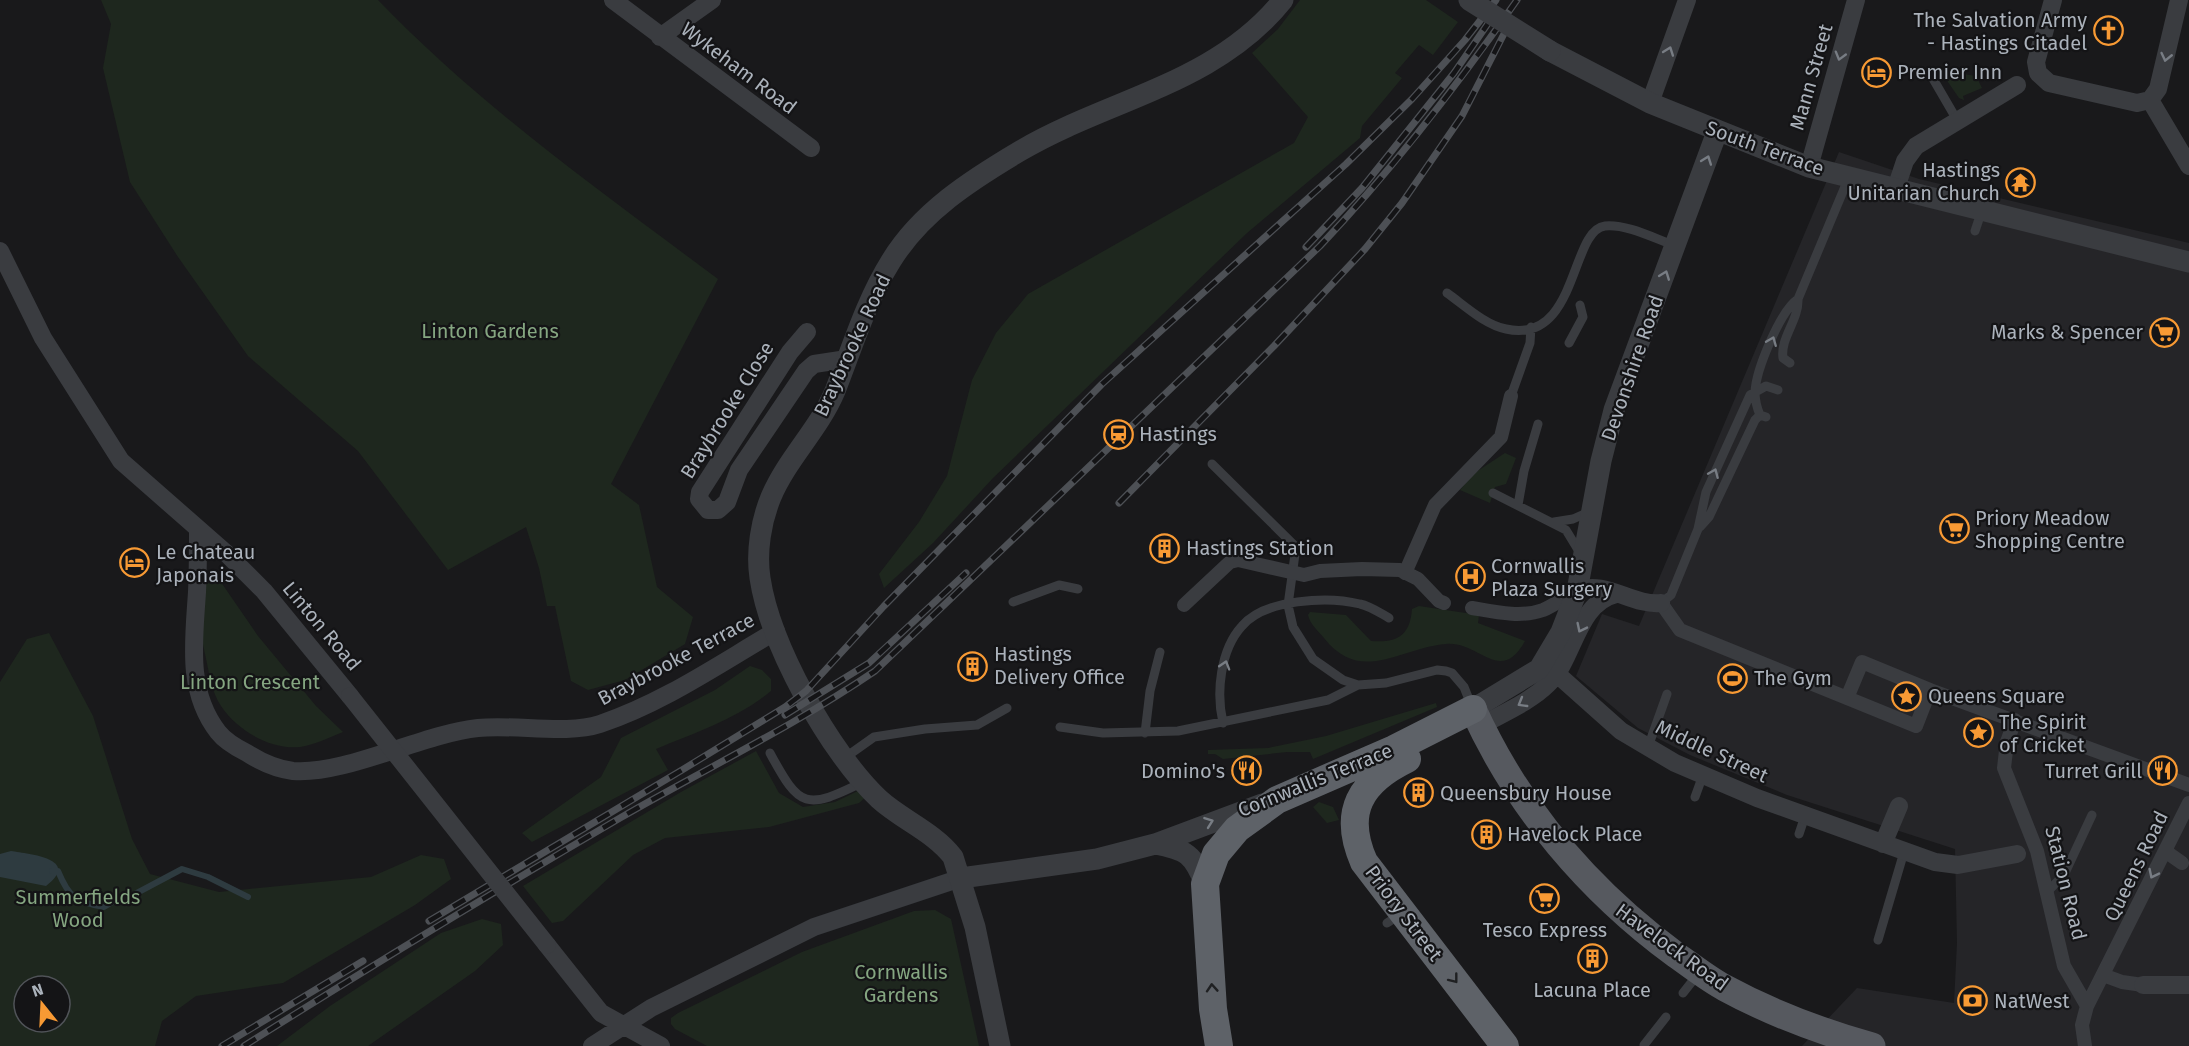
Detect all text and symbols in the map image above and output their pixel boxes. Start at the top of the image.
place label: The Salvation Army - Hastings Citadel [1914,8,2087,55]
church icon: The Salvation Army - Hastings Citadel [2092,15,2124,47]
street label: Wykeham Road [676,17,802,119]
street label: Mann Street [1784,20,1838,133]
one-way arrow [1661,47,1674,57]
one-way arrow [1835,50,1847,61]
one-way arrow [2160,52,2173,62]
hotel icon: Premier Inn [1860,56,1892,88]
place label: Premier Inn [1897,60,2002,84]
street label: South Terrace [1703,115,1827,181]
one-way arrow [1699,155,1712,166]
place label: Hastings Unitarian Church [1847,158,2000,205]
temple icon: Hastings Unitarian Church [2005,166,2037,198]
street label: Braybrooke Road [809,270,895,420]
one-way arrow [1658,270,1670,281]
street label: Devonshire Road [1596,292,1668,444]
supermarket icon: Marks & Spencer [2148,316,2180,348]
park label: Linton Gardens [421,319,559,343]
place label: Marks & Spencer [1991,320,2143,344]
street label: Braybrooke Close [675,337,779,483]
one-way arrow [1764,337,1777,347]
station icon: Hastings [1102,418,1134,450]
place label: Hastings [1139,422,1217,446]
one-way arrow [1707,468,1719,479]
place label: Priory Meadow Shopping Centre [1975,506,2125,553]
supermarket icon: Priory Meadow Shopping Centre [1938,513,1970,545]
building icon: Hastings Station [1149,532,1181,564]
place label: Hastings Station [1186,536,1334,560]
place label: Le Chateau Japonais [156,540,255,587]
hotel icon: Le Chateau Japonais [119,547,151,579]
place label: Cornwallis Plaza Surgery [1491,554,1612,601]
hospital icon: Cornwallis Plaza Surgery [1454,561,1486,593]
street label: Linton Road [278,577,366,675]
street label: Braybrooke Terrace [594,608,758,710]
one-way arrow [1577,621,1588,632]
place label: Hastings Delivery Office [994,642,1125,689]
building icon: Hastings Delivery Office [957,650,989,682]
one-way arrow [1218,660,1230,671]
sports icon: The Gym [1717,662,1749,694]
place label: The Gym [1754,666,1832,690]
park label: Linton Crescent [180,670,321,694]
place icon: Queens Square [1891,680,1923,712]
place label: Queens Square [1928,684,2065,708]
one-way arrow [1517,696,1528,707]
place label: The Spirit of Cricket [1999,710,2087,757]
street label: Middle Street [1652,714,1773,788]
place icon: The Spirit of Cricket [1962,717,1994,749]
street label: Cornwallis Terrace [1234,738,1396,822]
restaurant icon: Domino's [1230,755,1262,787]
restaurant icon: Turret Grill [2147,755,2179,787]
place label: Domino's [1141,759,1225,783]
place label: Turret Grill [2045,759,2142,783]
building icon: Queensbury House [1403,777,1435,809]
place label: Queensbury House [1440,781,1612,805]
street label: Queens Road [2099,807,2173,925]
one-way arrow [1203,817,1214,830]
building icon: Havelock Place [1470,818,1502,850]
place label: Havelock Place [1507,822,1643,846]
street label: Station Road [2040,824,2092,942]
street label: Priory Street [1360,860,1448,966]
one-way arrow [2149,867,2161,878]
supermarket icon: Tesco Express [1529,883,1561,915]
park label: Summerfields Wood [16,885,140,932]
street label: Havelock Road [1611,898,1733,996]
place label: Tesco Express [1483,918,1607,942]
building icon: Lacuna Place [1576,943,1608,975]
park label: Cornwallis Gardens [854,960,948,1007]
one-way arrow [1446,972,1457,983]
north arrow [12,974,72,1034]
place label: Lacuna Place [1533,978,1651,1002]
text: N [30,980,45,1001]
one-way arrow [1205,984,1218,993]
bank icon: NatWest [1957,985,1989,1017]
place label: NatWest [1994,989,2070,1013]

